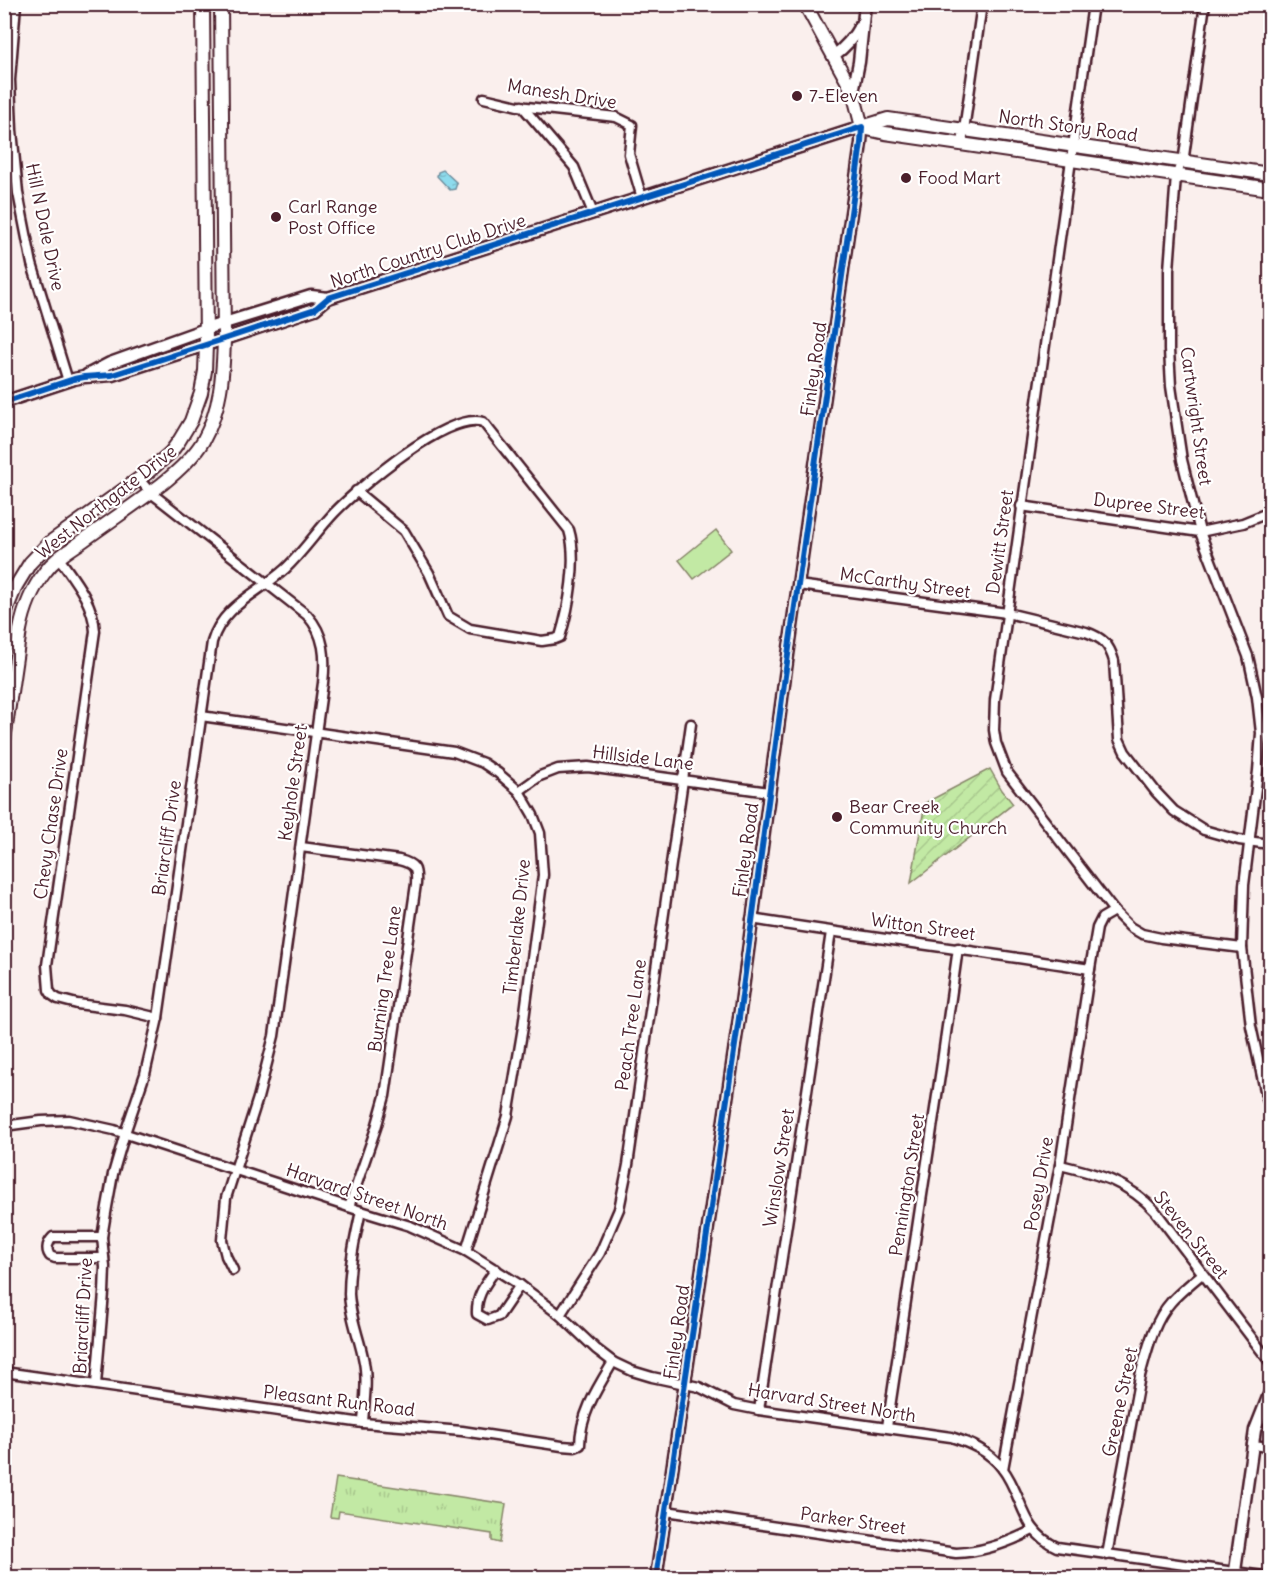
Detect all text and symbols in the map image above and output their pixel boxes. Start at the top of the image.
street label: Manesh Drive [506,74,618,113]
place label: 7-Eleven [809,84,878,107]
marker: 7-Eleven [790,89,804,103]
street label: North Story Road [997,104,1140,147]
street label: Hill N Dale Drive [21,161,70,293]
place label: Food Mart [918,166,1001,189]
marker: Food Mart [899,171,913,185]
place label: Carl Range Post Office [288,195,377,239]
street label: North Country Club Drive [327,208,528,293]
marker: Carl Range Post Office [269,210,283,224]
street label: Finley Road [795,320,832,418]
street label: Cartwright Street [1175,345,1218,487]
street label: West Northgate Drive [30,439,181,564]
street label: Dupree Street [1092,487,1206,524]
street label: Dewitt Street [981,488,1018,596]
street label: McCarthy Street [838,562,972,603]
street label: Keyhole Street [273,723,312,843]
street label: Hillside Lane [591,740,695,775]
street label: Chevy Chase Drive [29,747,73,901]
street label: Briarcliff Drive [147,779,186,897]
place label: Bear Creek Community Church [849,795,1007,839]
street label: Finley Road [727,801,764,899]
marker: Bear Creek Community Church [830,810,844,824]
street label: Timberlake Drive [498,858,535,996]
street label: Burning Tree Lane [363,904,406,1054]
street label: Witton Street [869,908,977,945]
street label: Peach Tree Lane [610,958,651,1092]
street label: Winslow Street [758,1107,799,1229]
street label: Pennington Street [884,1112,929,1258]
street label: Posey Drive [1019,1135,1058,1233]
street label: Harvard Street North [283,1158,451,1235]
street label: Steven Street [1149,1186,1234,1283]
street label: Briarcliff Drive [68,1257,97,1375]
street label: Finley Road [658,1283,695,1381]
street label: Greene Street [1097,1345,1142,1459]
street label: Harvard Street North [746,1378,918,1427]
street label: Pleasant Run Road [262,1380,417,1421]
street label: Parker Street [799,1502,907,1539]

